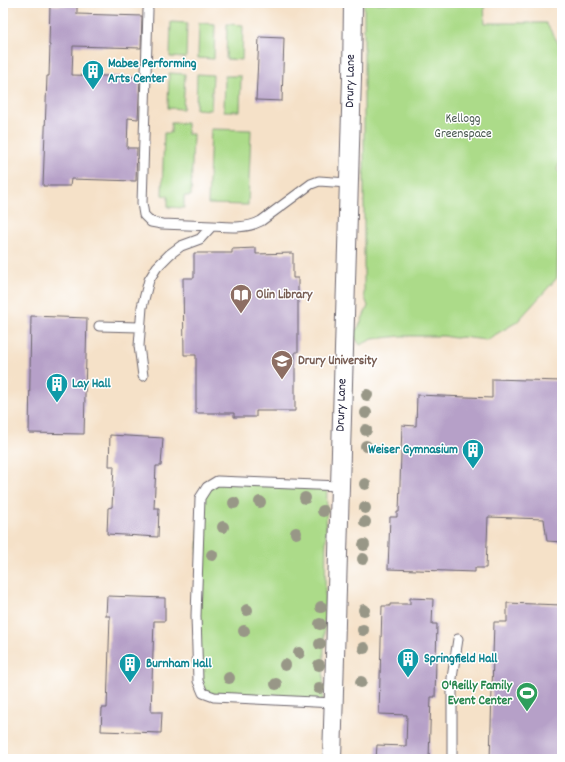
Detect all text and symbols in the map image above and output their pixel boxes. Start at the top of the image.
street label: Drury Lane [341,54,361,108]
place label: Mabee Performing Arts Center [108,55,197,89]
building icon: Mabee Performing Arts Center [80,58,106,91]
park label: Kellogg Greenspace [434,110,492,144]
library icon: Olin Library [228,282,254,315]
place label: Olin Library [256,286,313,305]
school or university icon: Drury University [269,348,295,381]
place label: Drury University [298,352,377,371]
building icon: Lay Hall [44,371,70,404]
place label: Lay Hall [72,375,112,394]
street label: Drury Lane [332,378,352,432]
building icon: Weiser Gymnasium [460,437,486,470]
place label: Weiser Gymnasium [368,441,458,460]
building icon: Springfield Hall [395,646,421,679]
place label: Springfield Hall [424,650,498,669]
building icon: Burnham Hall [117,651,143,684]
place label: Burnham Hall [146,655,212,674]
place label: O'Reilly Family Event Center [442,677,513,711]
sports icon: O'Reilly Family Event Center [514,680,540,713]

